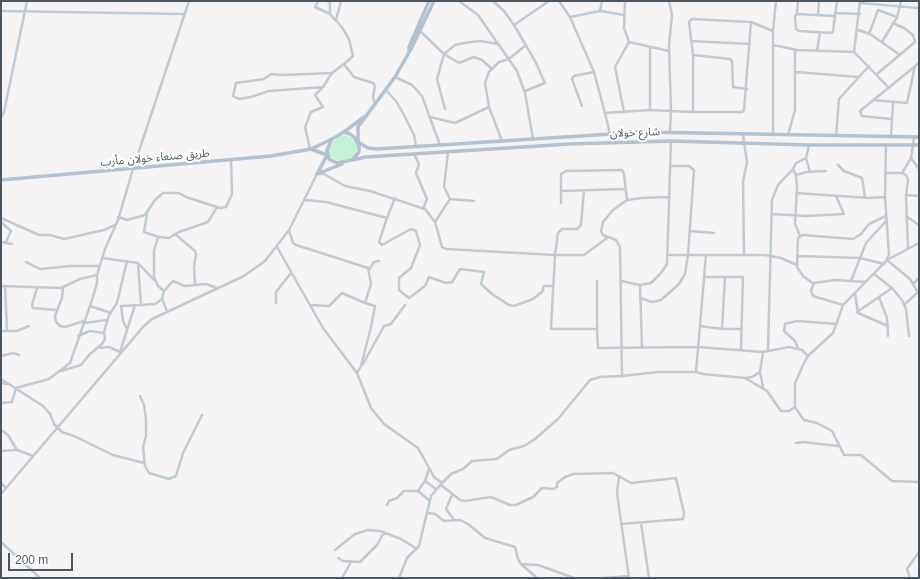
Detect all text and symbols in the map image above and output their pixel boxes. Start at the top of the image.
street label: شارع خولان [610,126,660,140]
street label: طريق صنعاء خولان مأرب [100,147,210,169]
scale bar [10,545,75,571]
text: 200 m [15,553,48,567]

